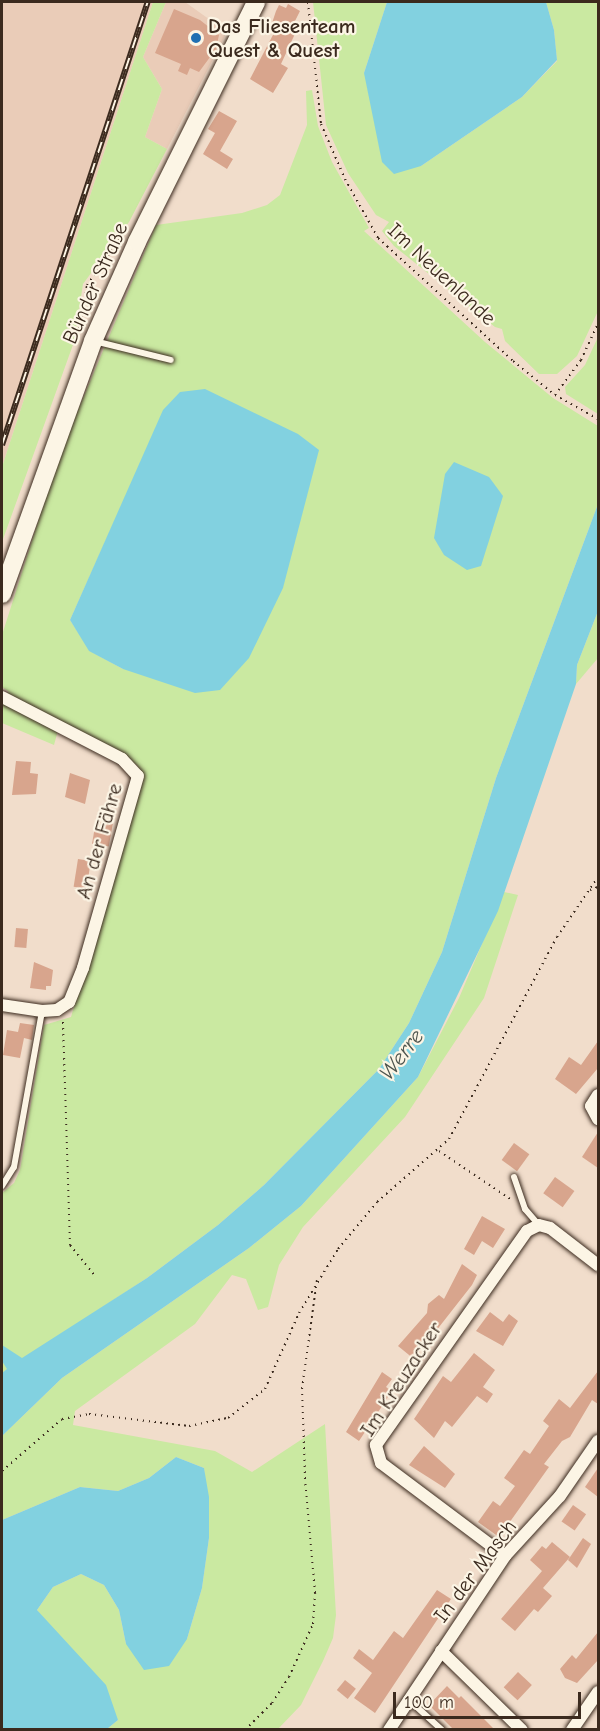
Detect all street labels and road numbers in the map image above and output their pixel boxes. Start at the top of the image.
street label: Bünder Straße [57,218,133,348]
street label: Im Neuenlande [383,218,501,330]
street label: An der Fähre [70,780,128,902]
street label: Im Kreuzacker [355,1317,447,1441]
street label: In der Masch [428,1515,522,1627]

